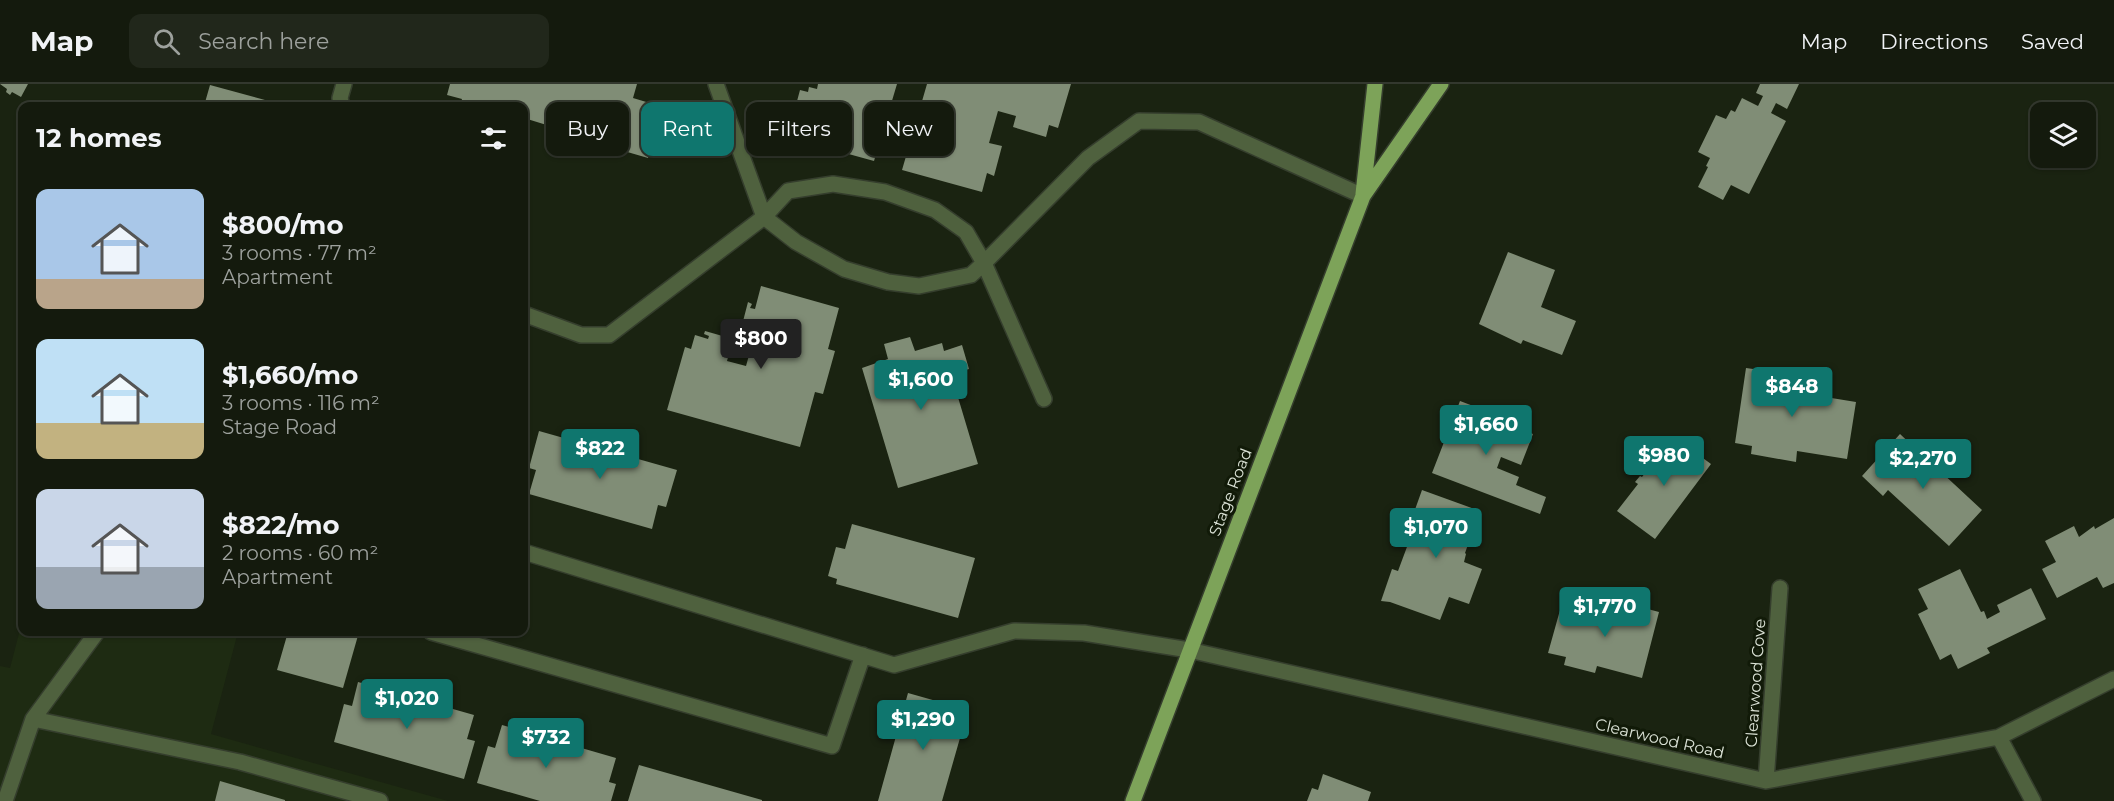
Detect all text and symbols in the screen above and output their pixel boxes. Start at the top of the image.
search box [129,14,549,68]
text: Map [30,24,93,58]
icon: search [150,25,183,58]
text: Search here [198,28,329,55]
text: Map [1801,29,1847,54]
text: Directions [1880,29,1988,54]
text: Saved [2021,29,2084,54]
chip: Buy [546,102,629,156]
chip: Rent [641,102,734,156]
chip: Filters [746,102,852,156]
chip: New [864,102,954,156]
map controls [2030,102,2096,168]
button: layers [2030,102,2096,168]
text: 12 homes [36,122,162,154]
icon: filters [477,122,510,155]
text: $800/mo [222,209,343,241]
icon: home [84,213,156,285]
text: 3 rooms · 77 m² [222,241,377,265]
text: Apartment [222,265,333,289]
pin: $800 [725,319,797,370]
text: $800 [734,326,788,350]
text: $1,660/mo [222,359,358,391]
pin: $1,600 [872,360,970,411]
icon: home [84,363,156,435]
text: $1,600 [888,367,954,391]
pin: $848 [1756,367,1828,418]
text: $848 [1765,374,1819,398]
text: 3 rooms · 116 m² [222,391,380,415]
pin: $1,660 [1437,405,1535,456]
text: $1,660 [1454,412,1518,436]
text: Stage Road [222,415,337,439]
pin: $822 [564,429,636,480]
text: $822 [575,436,625,460]
pin: $980 [1628,436,1700,487]
pin: $2,270 [1874,439,1972,490]
text: $980 [1638,443,1690,467]
street label: Stage Road [1205,446,1256,539]
text: $2,270 [1889,446,1957,470]
pin: $1,070 [1387,508,1485,559]
text: $822/mo [222,509,340,541]
icon: home [84,513,156,585]
text: $1,070 [1404,515,1468,539]
text: 2 rooms · 60 m² [222,541,378,565]
text: Apartment [222,565,333,589]
pin: $1,770 [1556,587,1654,638]
text: $1,770 [1573,594,1637,618]
street label: Clearwood Cove [1742,618,1769,748]
pin: $1,020 [358,679,456,730]
text: $1,020 [375,686,439,710]
pin: $1,290 [874,700,972,751]
text: $1,290 [891,707,955,731]
street label: Clearwood Road [1593,714,1726,763]
pin: $732 [510,718,582,769]
text: $732 [522,725,570,749]

